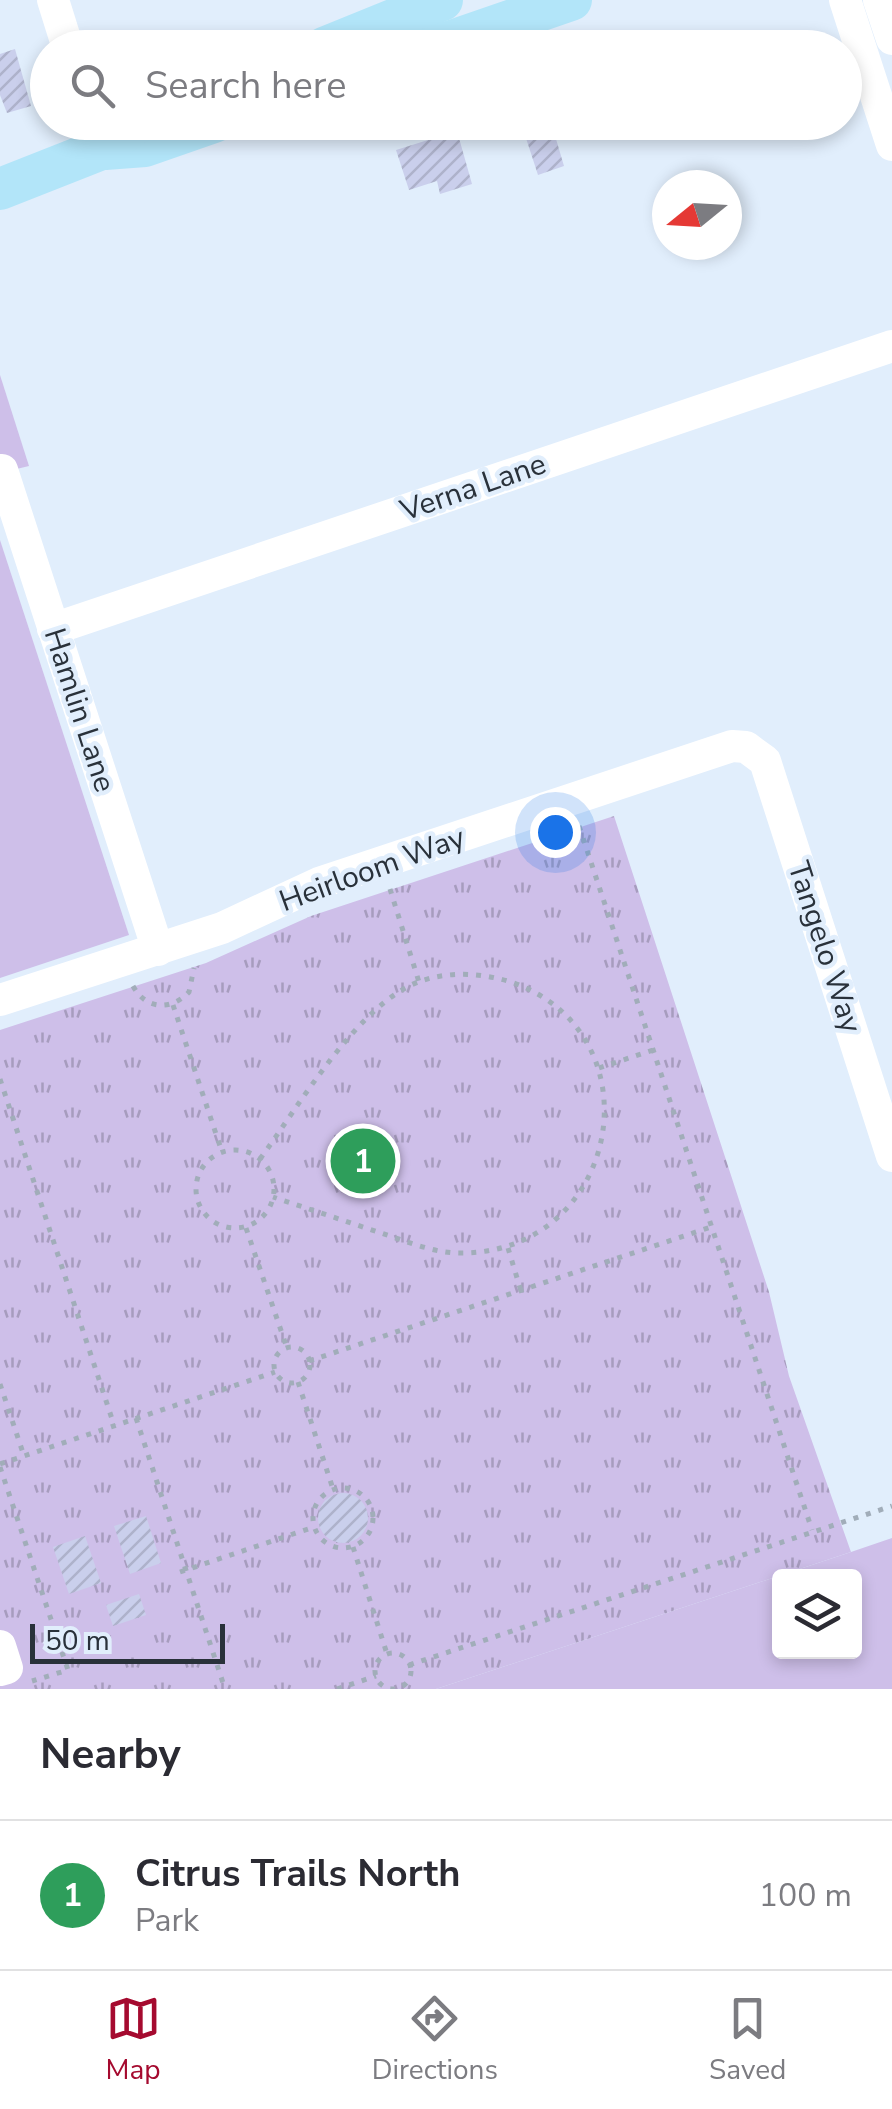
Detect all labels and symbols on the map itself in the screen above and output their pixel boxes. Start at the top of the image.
north arrow [652,170,742,260]
street label: Verna Lane [394,443,551,532]
street label: Hamlin Lane [34,623,125,797]
your location [530,807,581,858]
street label: Heirloom Way [274,817,471,922]
street label: Tangelo Way [778,856,872,1039]
pin: 1 [330,1124,396,1198]
scale bar [30,1619,225,1664]

